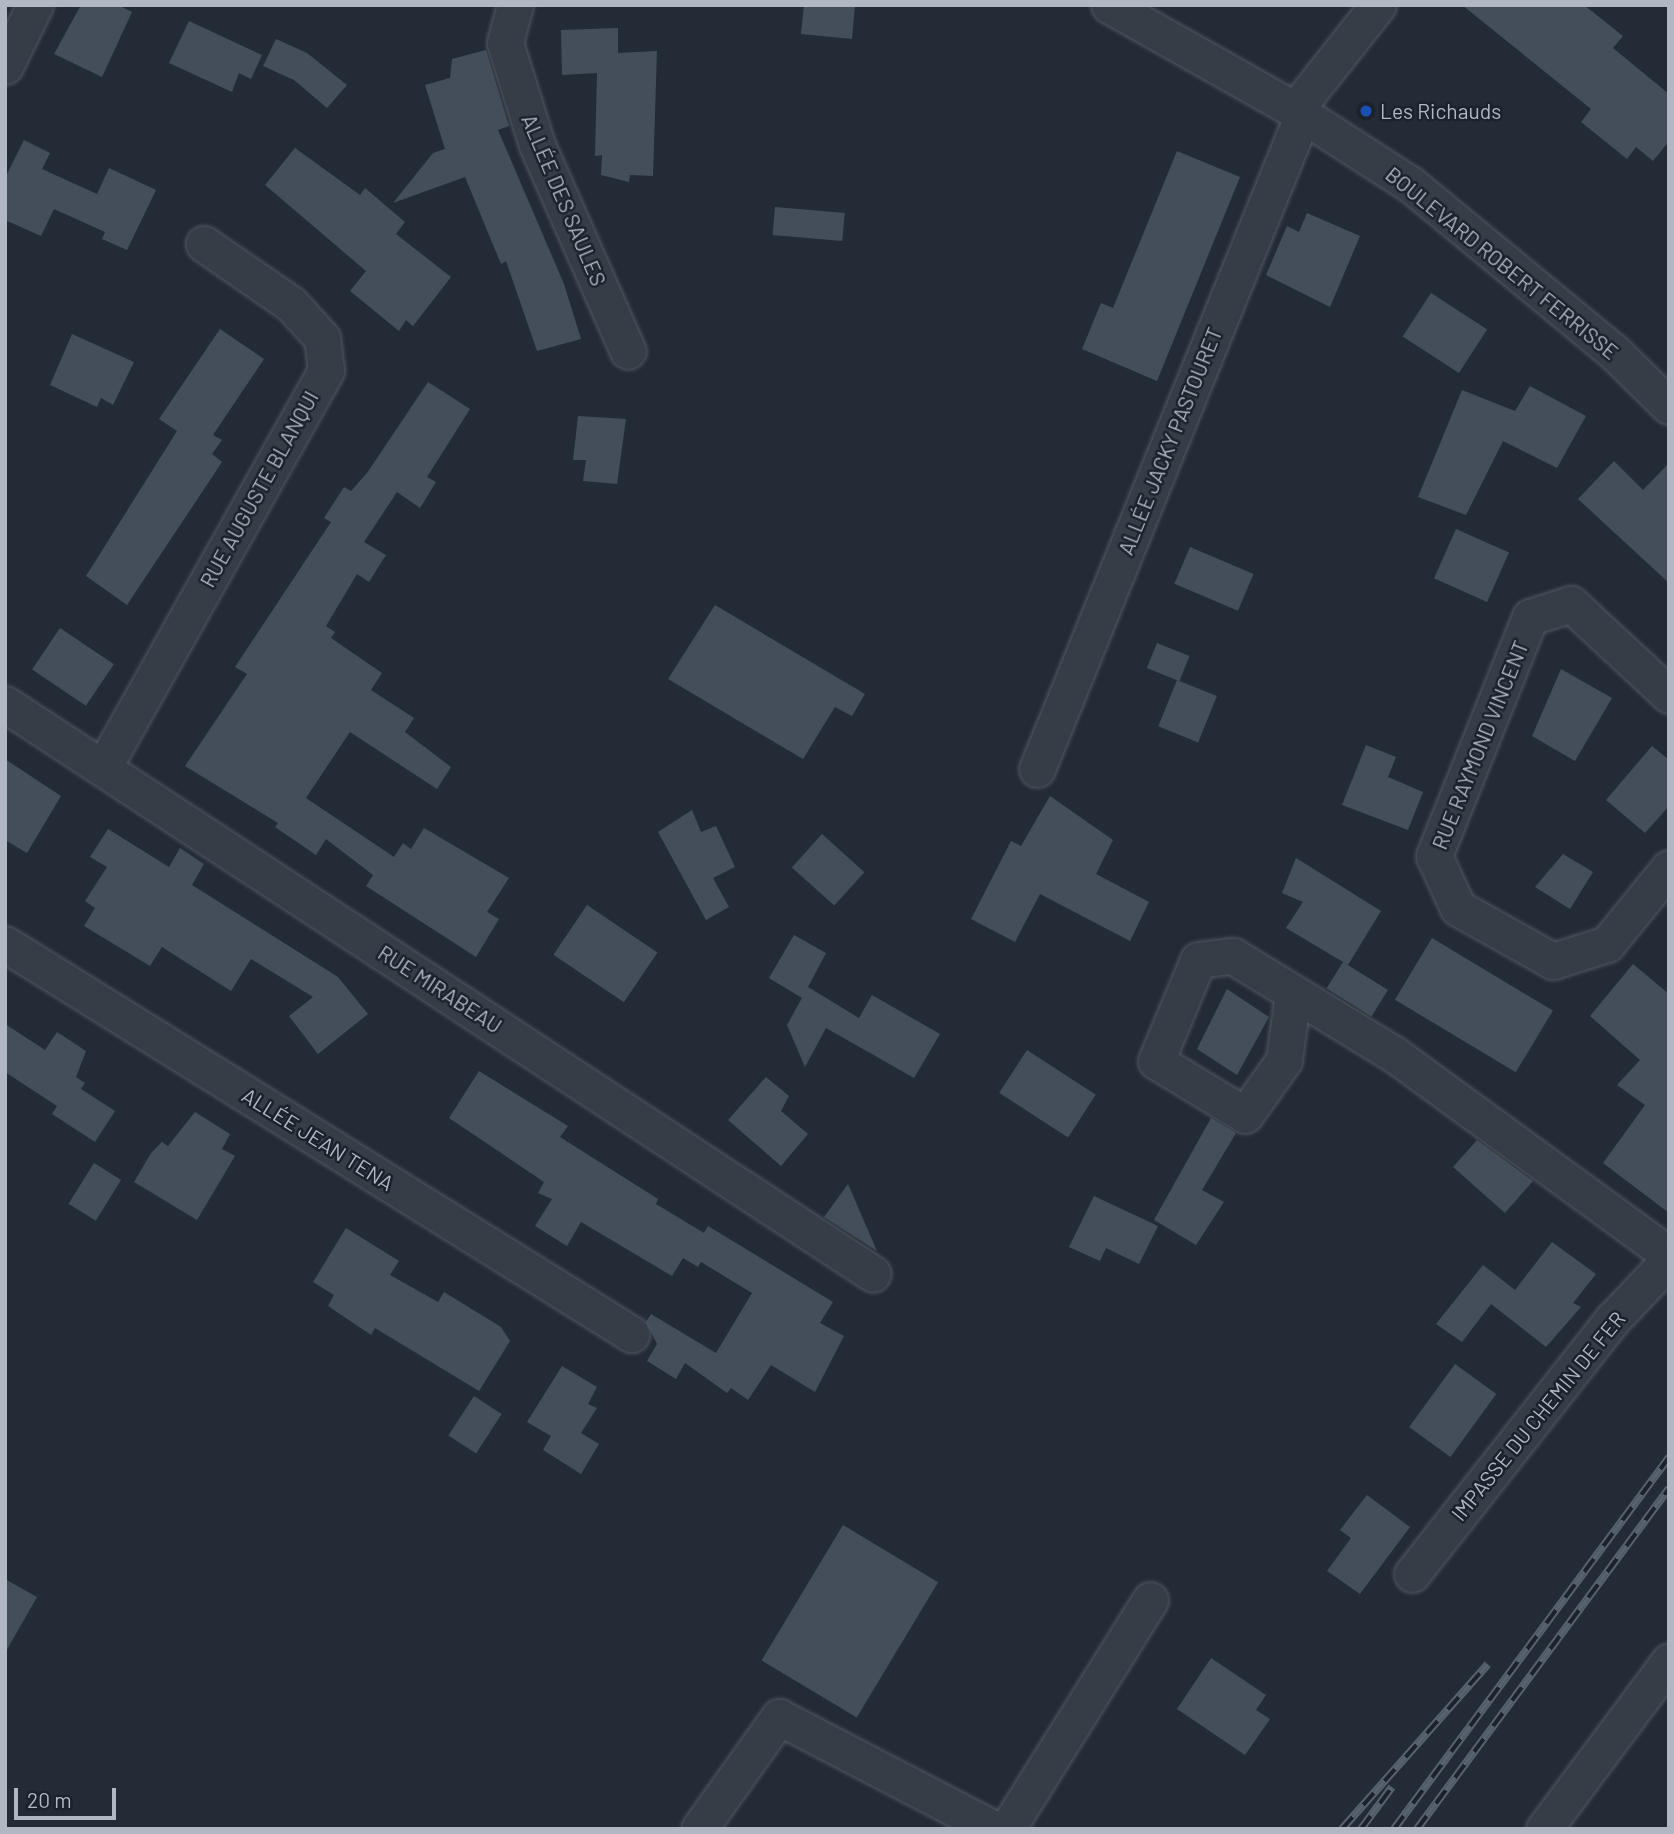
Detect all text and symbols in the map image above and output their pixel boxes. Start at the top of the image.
place label: Les Richauds [1380,98,1501,124]
marker: Les Richauds [1358,103,1374,119]
street label: ALLÉE DES SAULES [517,111,611,289]
street label: BOULEVARD ROBERT FERRISSE [1381,161,1623,365]
street label: ALLÉE JACKY PASTOURET [1113,324,1227,558]
street label: RUE AUGUSTE BLANQUI [195,386,323,592]
street label: RUE RAYMOND VINCENT [1427,637,1533,853]
street label: RUE MIRABEAU [373,940,507,1038]
street label: ALLÉE JEAN TENA [238,1082,398,1196]
street label: IMPASSE DU CHEMIN DE FER [1446,1306,1630,1526]
scale bar [18,1774,119,1818]
text: 20 m [27,1787,72,1812]

